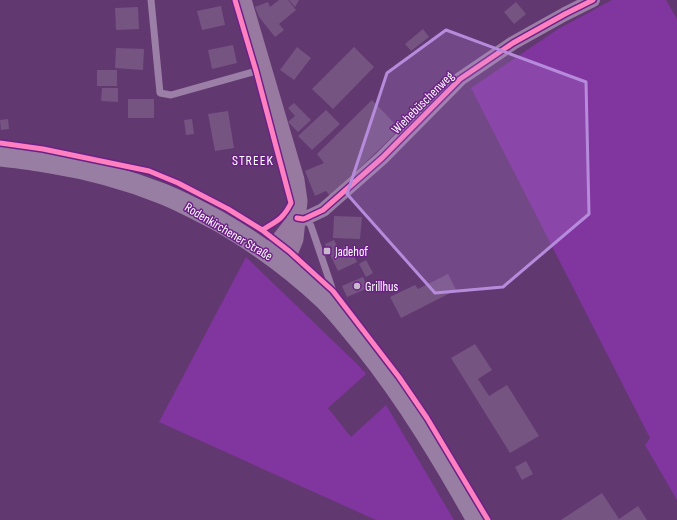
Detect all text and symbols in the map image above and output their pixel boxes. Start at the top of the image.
street label: Wiehebüschenweg [388,68,457,137]
district label: STREEK [232,152,274,169]
street label: Rodenkirchener Straße [182,199,275,264]
place label: Jadehof [334,244,368,260]
marker: Jadehof [322,246,332,256]
place label: Grillhus [365,279,398,295]
marker: Grillhus [352,281,362,291]

